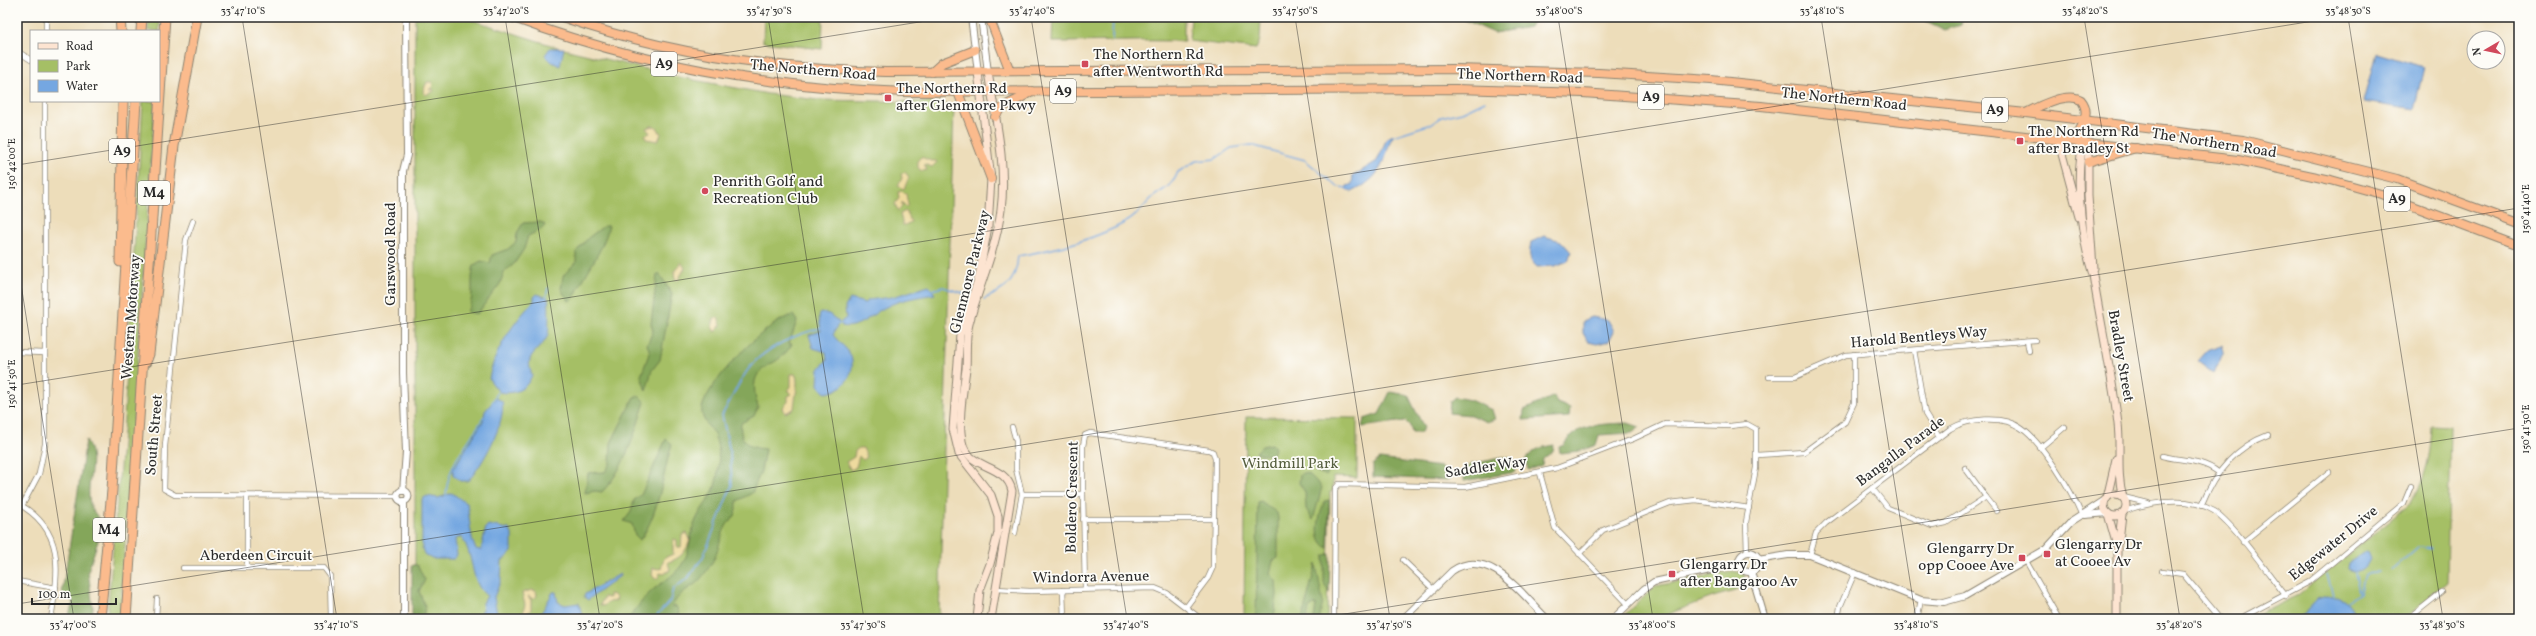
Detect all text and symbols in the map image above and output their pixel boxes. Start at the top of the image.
text: 33°47'10"S [221,4,265,18]
text: 33°47'20"S [483,4,529,18]
text: 33°47'30"S [746,4,792,18]
text: 33°47'40"S [1009,4,1055,18]
text: 33°47'50"S [1272,4,1318,18]
text: 33°48'00"S [1536,4,1582,18]
text: 33°48'10"S [1800,4,1844,18]
text: 33°48'20"S [2062,4,2108,18]
text: 33°48'30"S [2325,4,2371,18]
legend [30,30,160,102]
north arrow [2466,30,2506,70]
text: Road [66,39,93,55]
place label: The Northern Rd after Wentworth Rd [1093,45,1223,83]
text: N [2470,46,2486,56]
road number: A9 [651,52,677,76]
street label: The Northern Road [749,55,877,87]
text: Park [66,59,91,75]
marker: The Northern Rd after Wentworth Rd [1080,59,1090,69]
street label: The Northern Road [1456,64,1584,90]
text: Water [66,79,98,95]
place label: The Northern Rd after Glenmore Pkwy [896,79,1036,117]
road number: A9 [1050,79,1076,103]
street label: The Northern Road [1780,83,1908,117]
road number: A9 [1638,85,1664,109]
marker: The Northern Rd after Glenmore Pkwy [883,93,893,103]
road number: A9 [1982,98,2008,122]
place label: The Northern Rd after Bradley St [2028,122,2139,160]
street label: The Northern Road [2150,124,2278,164]
marker: The Northern Rd after Bradley St [2015,136,2025,146]
text: 150°42'00"E [5,138,19,190]
road number: A9 [109,139,135,163]
place label: Penrith Golf and Recreation Club [713,172,823,210]
road number: M4 [138,181,170,205]
text: 150°41'40"E [2519,184,2533,234]
marker: Penrith Golf and Recreation Club [700,186,710,196]
road number: A9 [2384,187,2410,211]
street label: Garswood Road [381,202,402,306]
street label: Glenmore Parkway [946,208,996,336]
street label: Western Motorway [117,254,147,380]
street label: Bradley Street [2102,308,2138,404]
street label: Harold Bentleys Way [1850,322,1988,354]
text: 150°41'50"E [5,360,19,408]
street label: South Street [141,394,169,476]
text: 150°41'30"E [2519,404,2533,454]
street label: Bangalla Parade [1852,412,1950,492]
street label: Boldero Crescent [1062,441,1084,553]
street label: Saddler Way [1444,452,1528,484]
park label: Windmill Park [1242,454,1338,475]
street label: Edgewater Drive [2285,502,2383,586]
road number: M4 [93,518,125,542]
place label: Glengarry Dr at Cooee Av [2055,535,2142,573]
place label: Glengarry Dr opp Cooee Ave [1918,539,2014,577]
street label: Aberdeen Circuit [200,546,312,567]
marker: Glengarry Dr at Cooee Av [2042,549,2052,559]
marker: Glengarry Dr opp Cooee Ave [2017,553,2027,563]
place label: Glengarry Dr after Bangaroo Av [1680,555,1798,593]
street label: Windorra Avenue [1033,566,1149,590]
marker: Glengarry Dr after Bangaroo Av [1667,569,1677,579]
scale bar [32,580,116,606]
text: 100 m [38,587,71,603]
text: 33°47'00"S [50,618,96,632]
text: 33°47'10"S [314,618,358,632]
text: 33°47'20"S [577,618,623,632]
text: 33°47'30"S [840,618,886,632]
text: 33°47'40"S [1103,618,1149,632]
text: 33°47'50"S [1366,618,1412,632]
text: 33°48'00"S [1629,618,1675,632]
text: 33°48'10"S [1894,618,1938,632]
text: 33°48'20"S [2156,618,2202,632]
text: 33°48'30"S [2419,618,2465,632]

